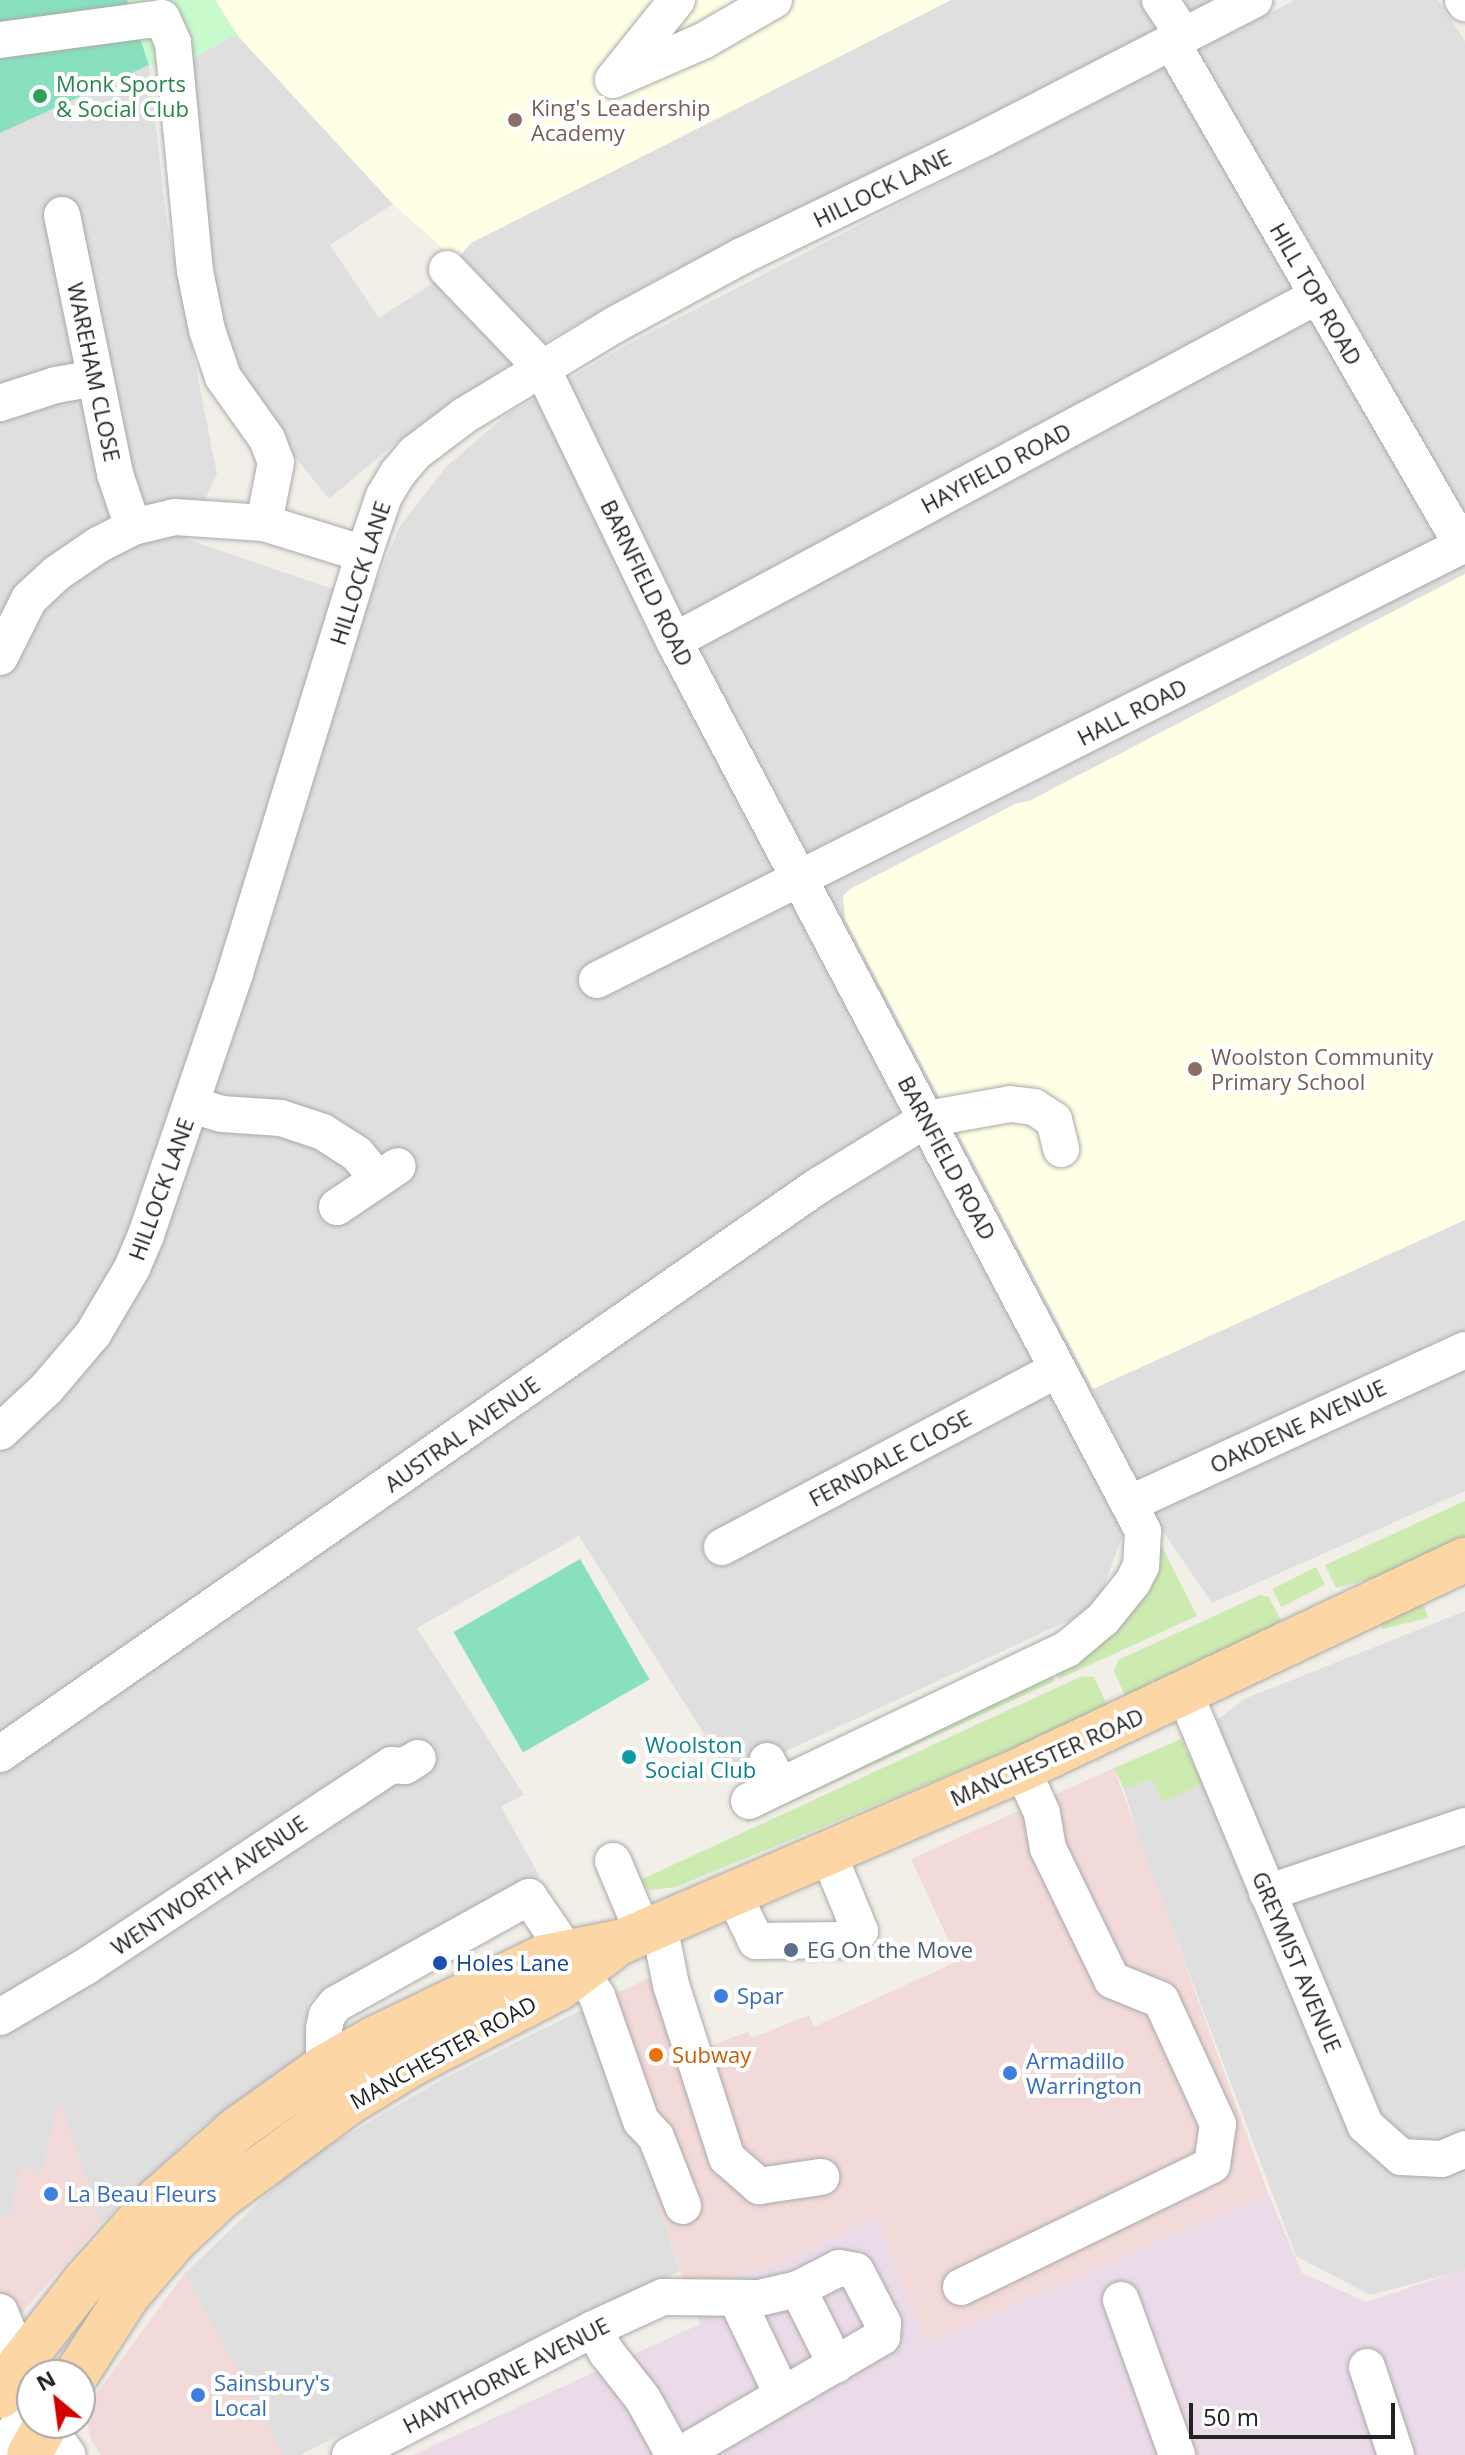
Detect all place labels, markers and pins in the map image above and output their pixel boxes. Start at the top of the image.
place label: Monk Sports & Social Club [56,70,189,122]
marker: Monk Sports & Social Club [31,87,49,105]
place label: King's Leadership Academy [531,94,710,146]
marker: King's Leadership Academy [506,111,524,129]
place label: Woolston Community Primary School [1211,1043,1433,1094]
marker: Woolston Community Primary School [1186,1060,1204,1078]
place label: Woolston Social Club [645,1731,756,1782]
marker: Woolston Social Club [620,1748,638,1766]
place label: EG On the Move [807,1937,973,1963]
marker: EG On the Move [782,1941,800,1959]
place label: Holes Lane [456,1950,569,1976]
marker: Holes Lane [431,1954,449,1972]
place label: Spar [737,1983,784,2009]
marker: Spar [712,1987,730,2005]
place label: Subway [672,2042,751,2068]
marker: Subway [647,2046,665,2064]
place label: Armadillo Warrington [1026,2047,1142,2098]
marker: Armadillo Warrington [1001,2064,1019,2082]
place label: La Beau Fleurs [67,2181,217,2207]
marker: La Beau Fleurs [42,2185,60,2203]
place label: Sainsbury's Local [214,2369,330,2420]
marker: Sainsbury's Local [189,2386,207,2404]

